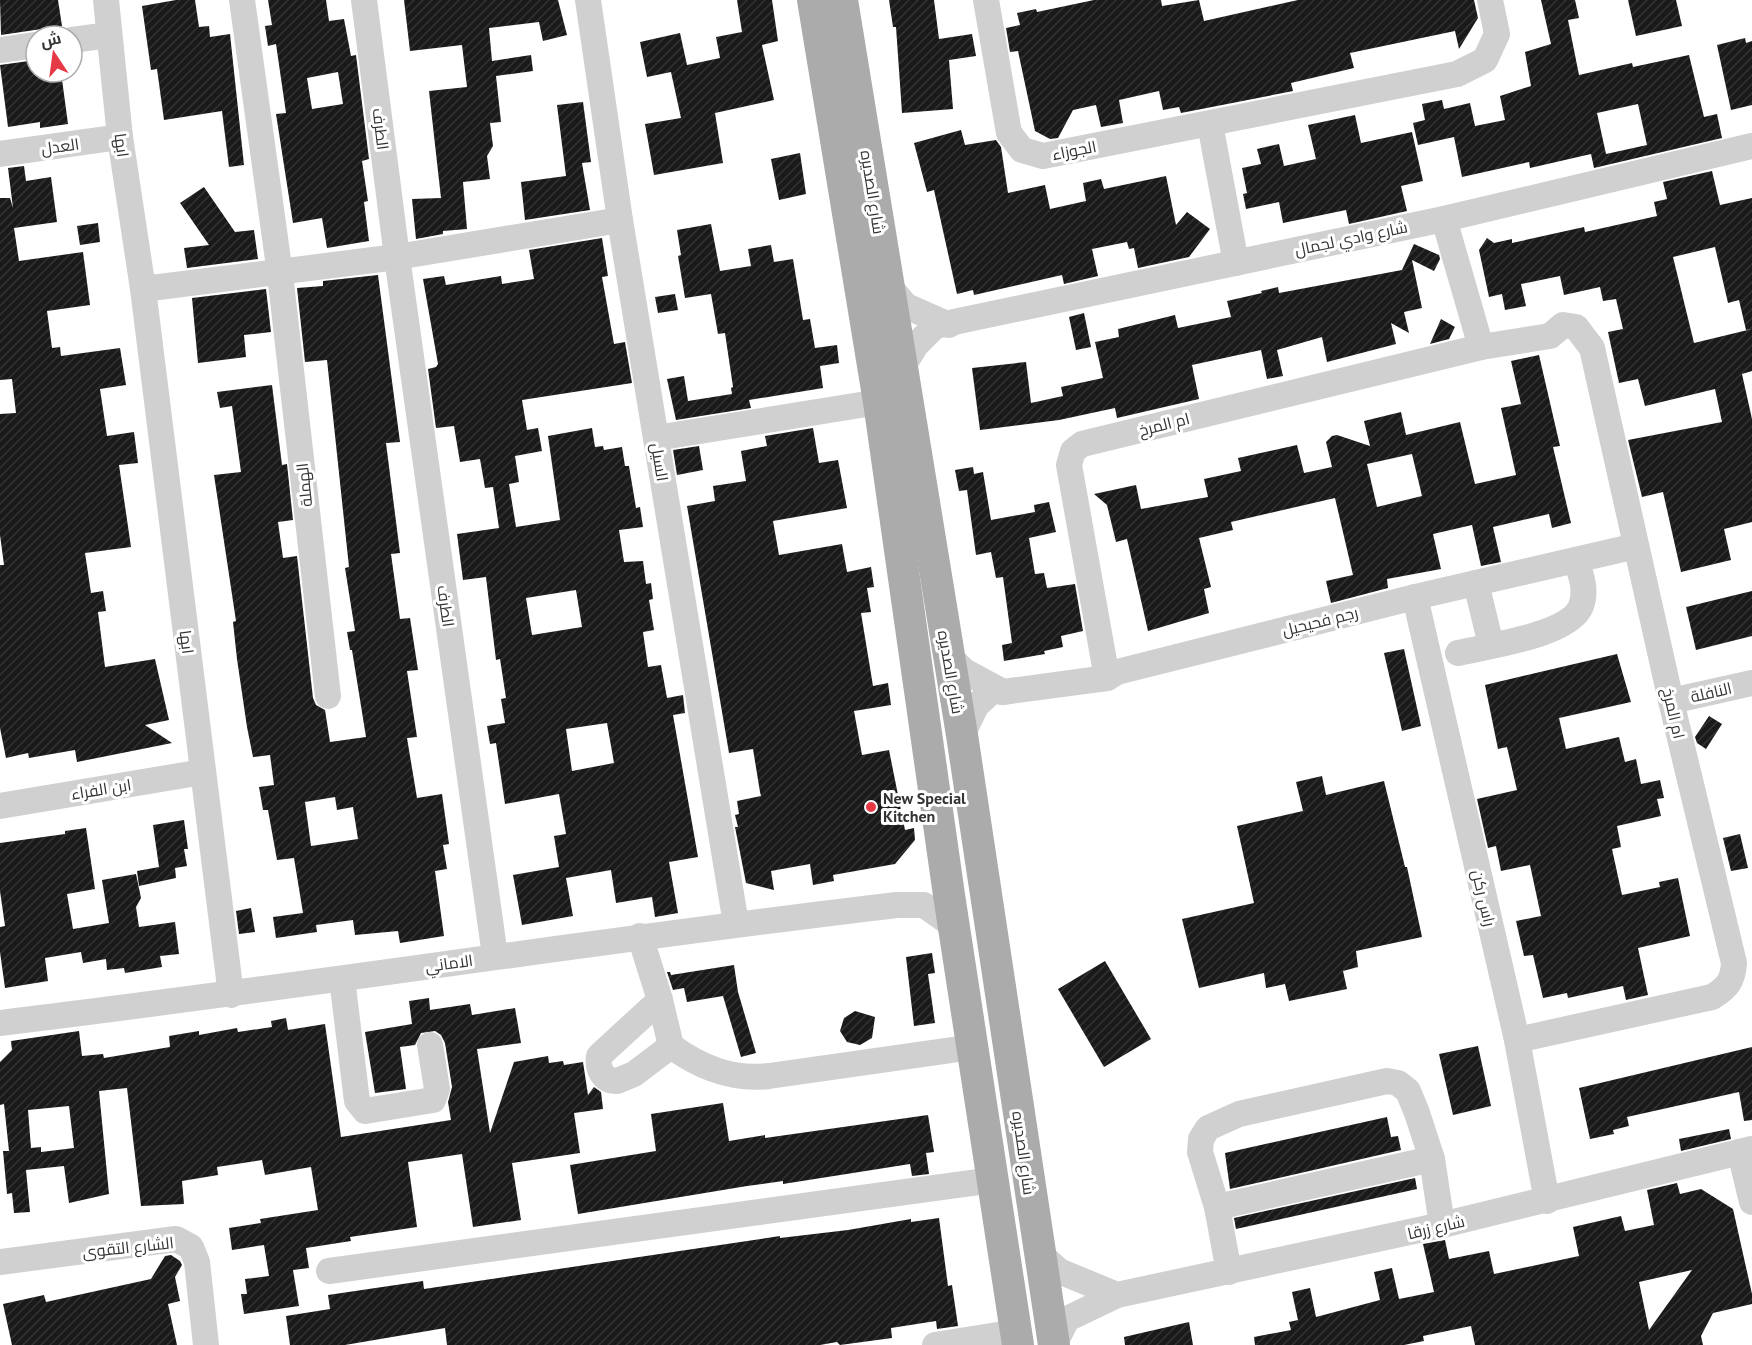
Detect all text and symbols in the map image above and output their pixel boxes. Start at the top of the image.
north arrow [24,24,84,84]
text: ش [38,27,63,51]
street label: الطرف [369,107,393,151]
street label: ابها [109,132,134,158]
street label: العدل [40,133,80,160]
street label: الجوزاء [1050,136,1098,164]
street label: شارع الصديره [855,149,889,236]
street label: شارع وادي لجمال [1293,216,1410,264]
street label: ام المرخ [1136,408,1192,442]
street label: السيل [646,441,673,483]
street label: الهملة [292,462,317,508]
street label: الطرف [433,584,459,628]
street label: رجم فحيحيل [1280,602,1361,642]
street label: ابها [175,629,198,655]
street label: شارع الصديره [932,629,968,716]
street label: النافلة [1688,678,1734,706]
street label: ام المرخ [1656,685,1690,741]
street label: ابن الفراء [69,774,133,805]
place label: New Special Kitchen [883,788,966,826]
marker: New Special Kitchen [864,800,878,814]
street label: راس ركن [1467,868,1500,929]
street label: الاماني [424,950,475,980]
street label: شارع الصديره [1006,1110,1040,1197]
street label: شارع زرقا [1405,1211,1467,1245]
street label: الشارع التقوى [81,1232,175,1264]

